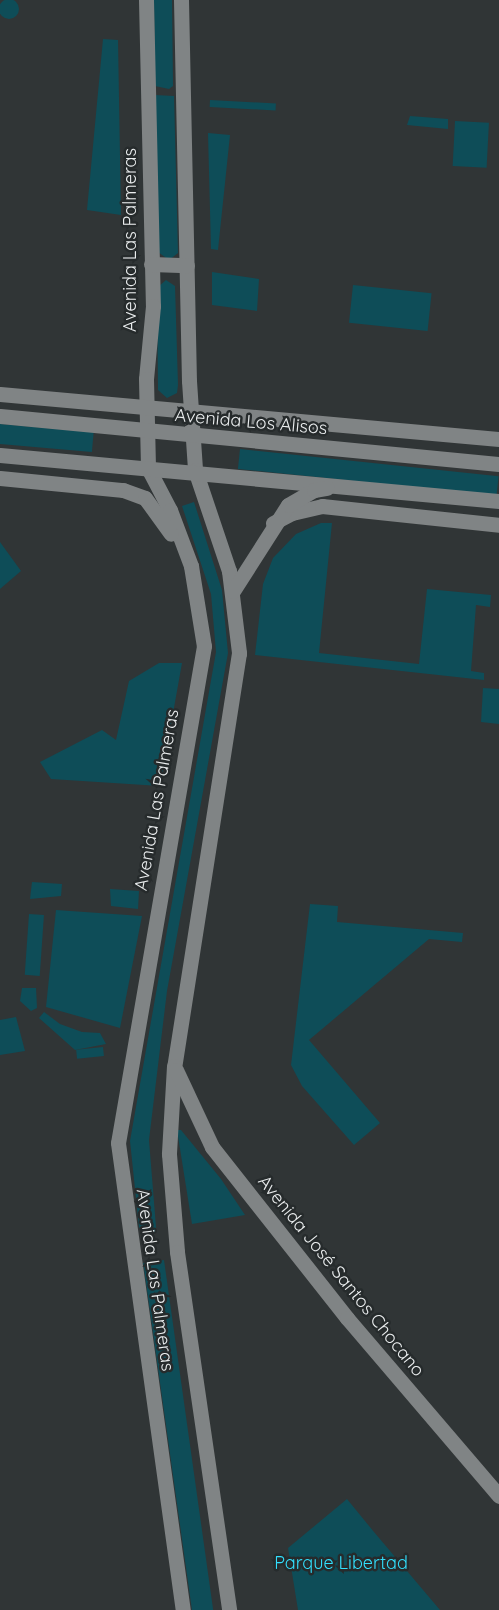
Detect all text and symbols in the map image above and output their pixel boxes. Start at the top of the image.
street label: Avenida Las Palmeras [119,148,141,332]
street label: Avenida Los Alisos [174,405,328,439]
street label: Avenida Las Palmeras [130,708,184,892]
street label: Avenida José Santos Chocano [253,1171,429,1381]
street label: Avenida Las Palmeras [132,1187,178,1373]
park label: Parque Libertad [274,1552,408,1574]

